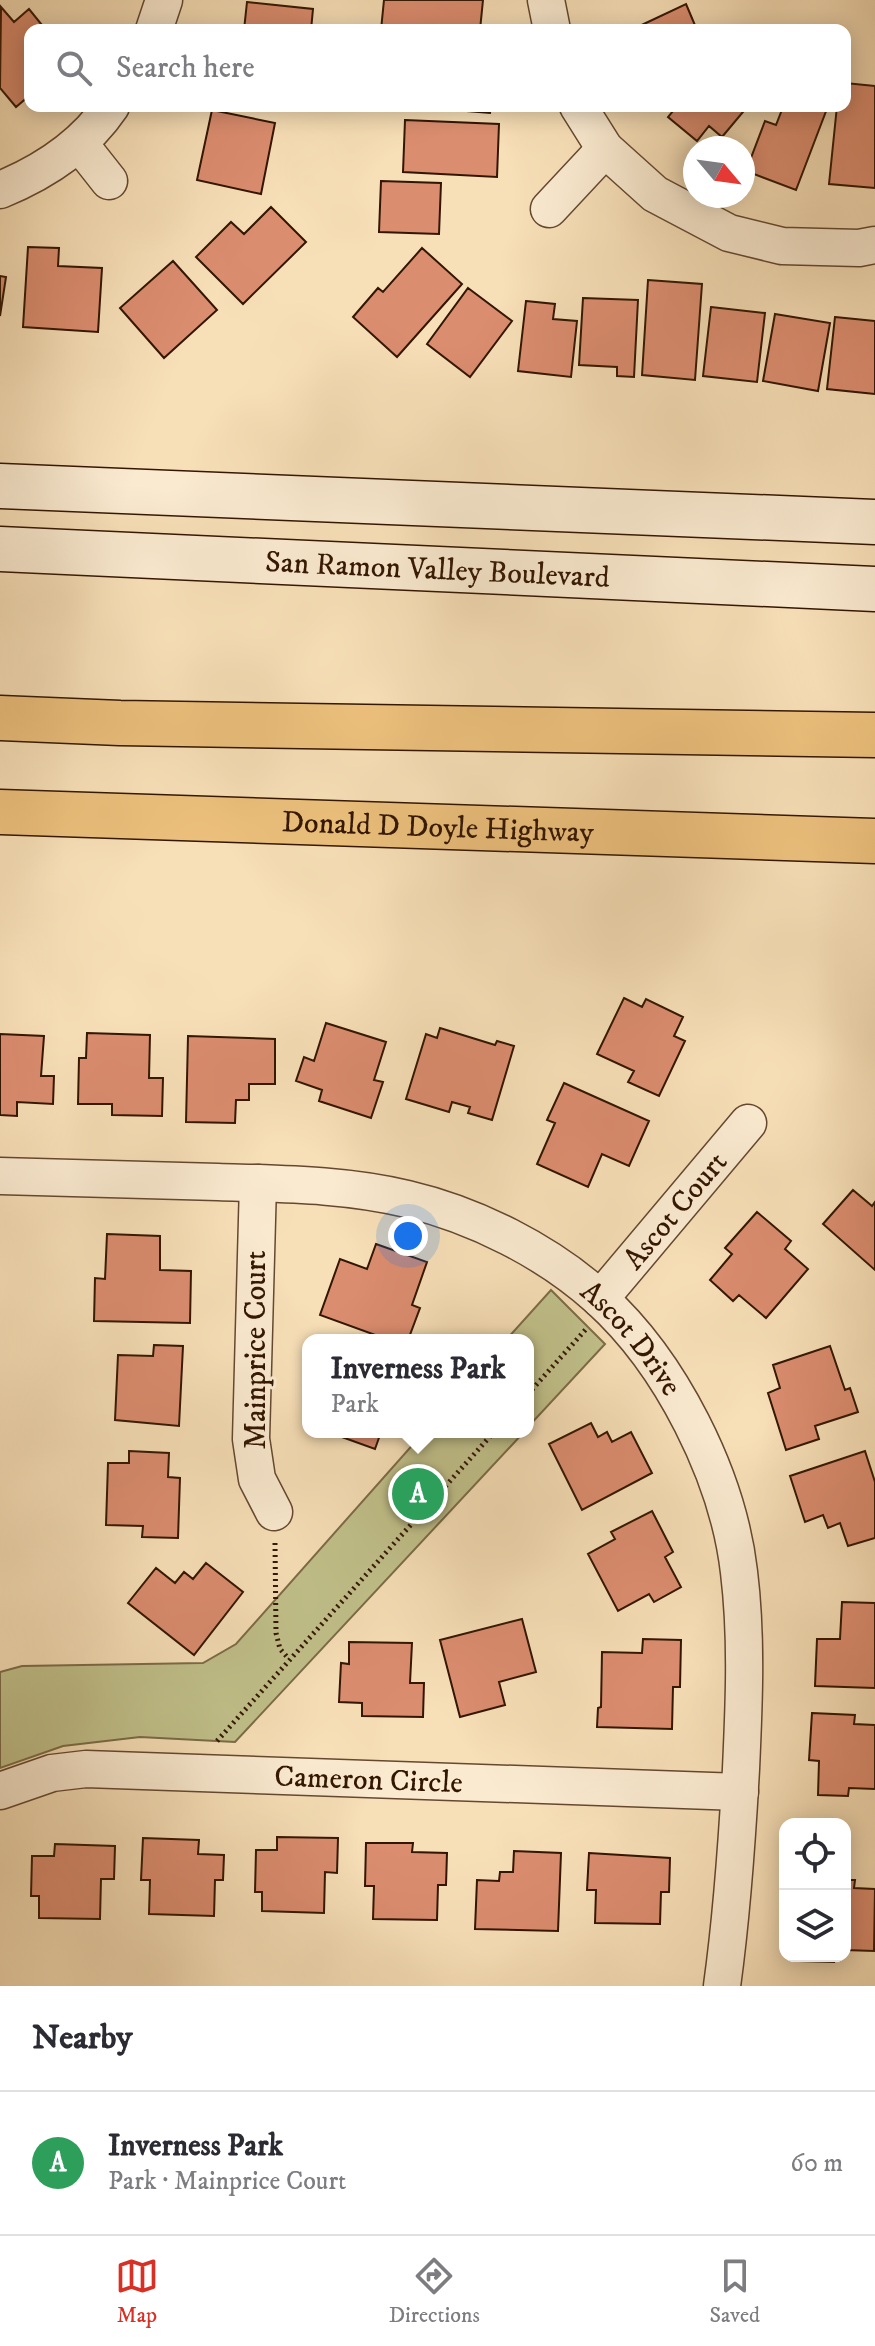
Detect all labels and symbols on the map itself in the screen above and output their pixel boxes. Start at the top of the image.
north arrow [683,136,755,208]
street label: San Ramon Valley Boulevard [264,544,611,597]
street label: Donald D Doyle Highway [281,804,595,852]
street label: Ascot Court [616,1145,736,1278]
your location [388,1216,428,1256]
street label: Mainprice Court [238,1251,275,1449]
street label: Ascot Drive [572,1273,689,1403]
pin: A [392,1464,444,1524]
street label: Cameron Circle [274,1759,463,1802]

